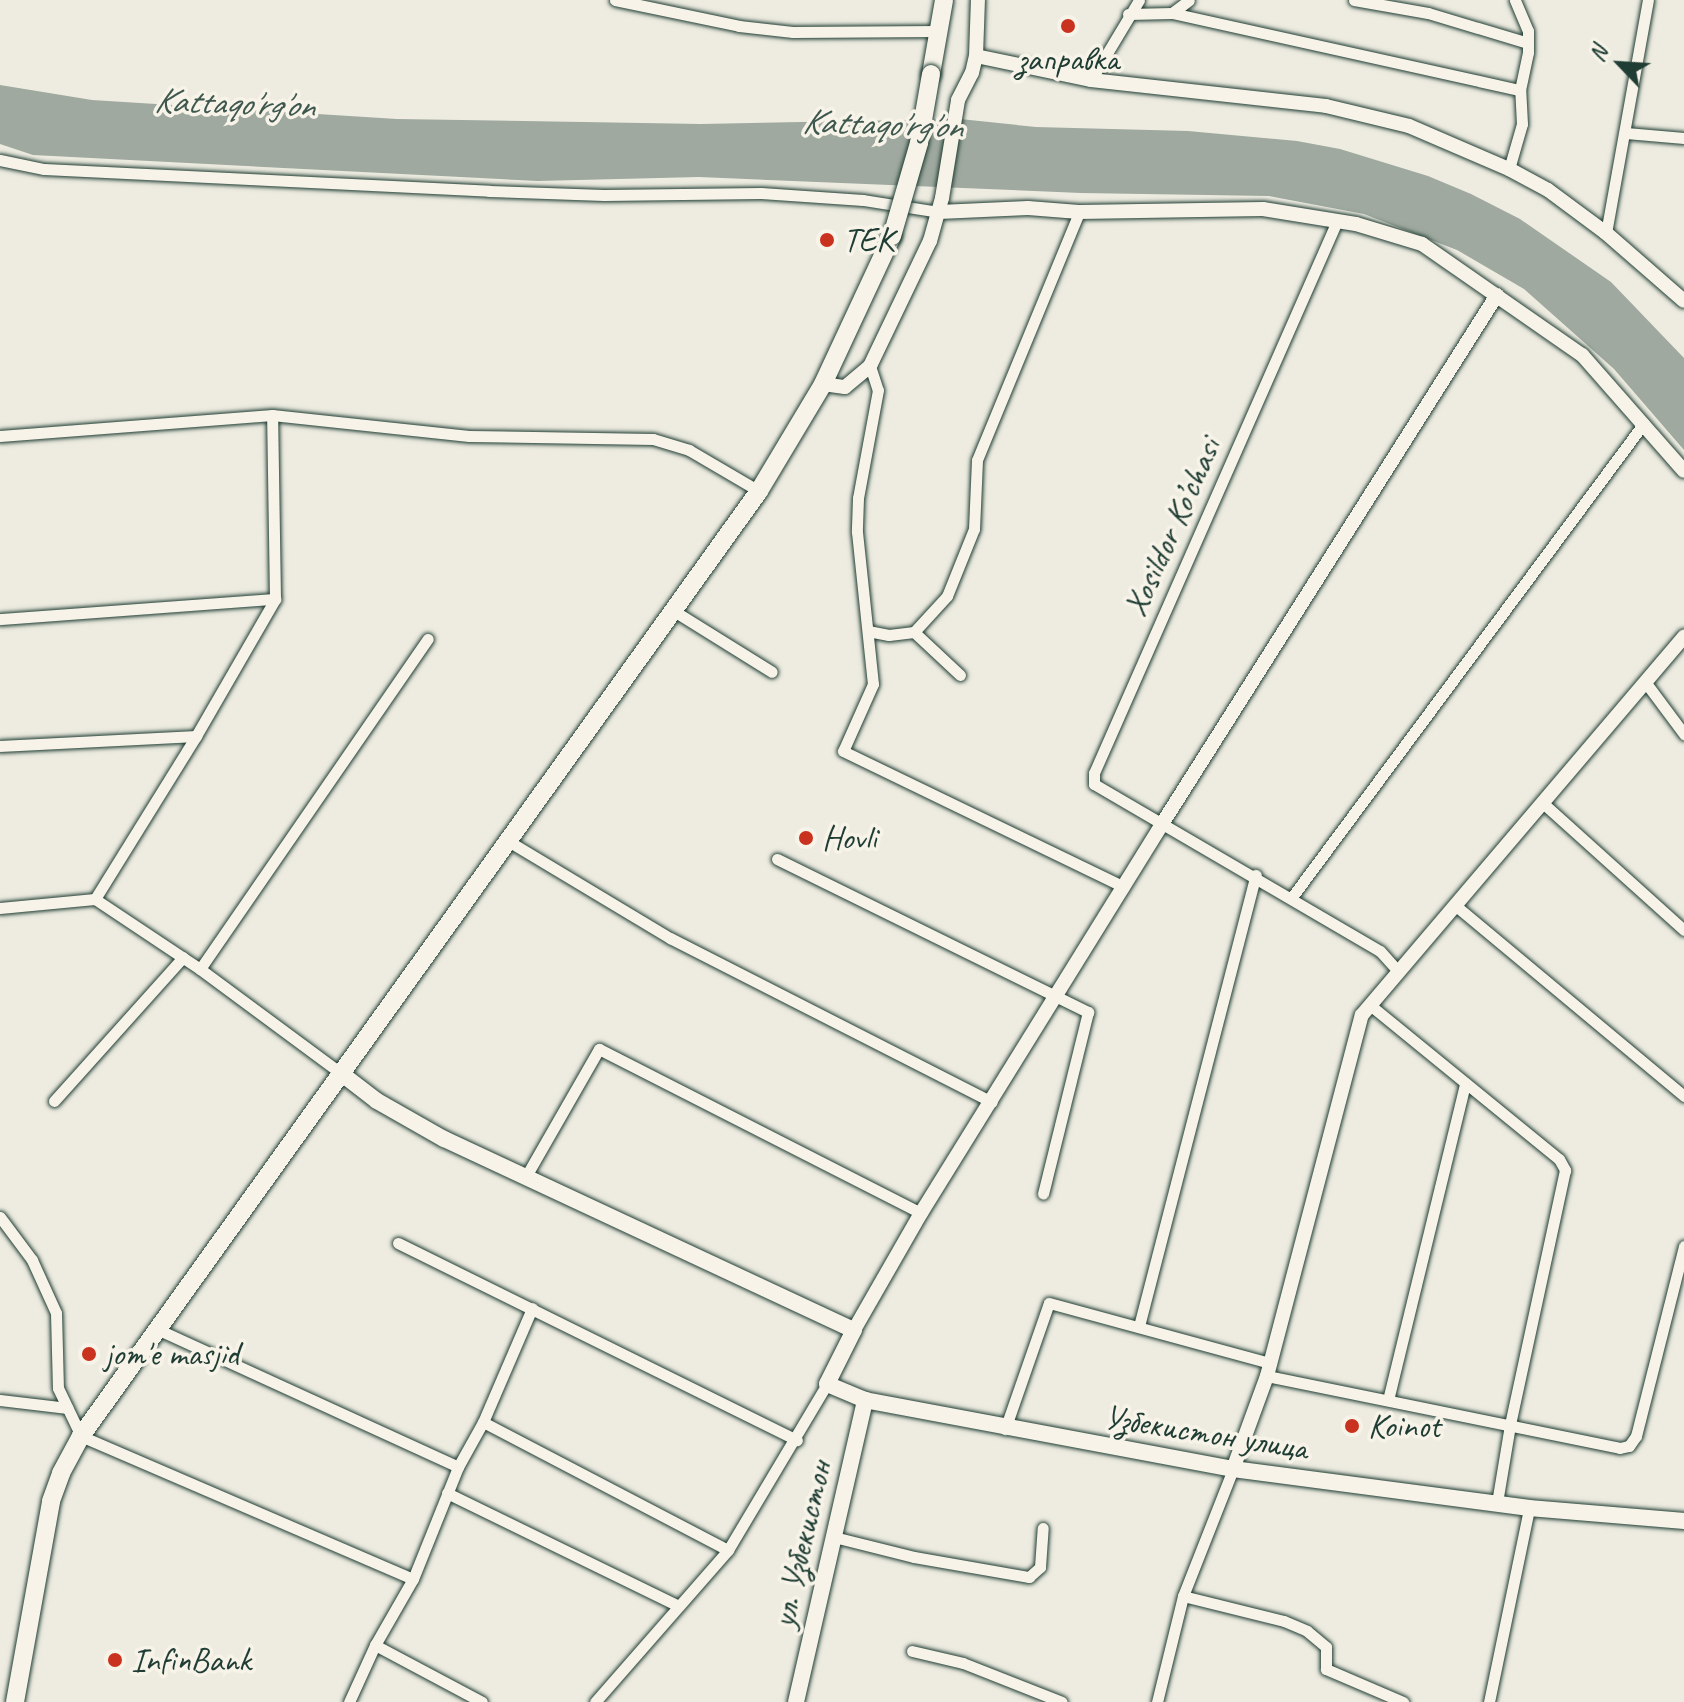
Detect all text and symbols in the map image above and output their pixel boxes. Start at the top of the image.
marker: заправка [1059,17,1077,35]
north arrow [1580,24,1660,104]
place label: заправка [1017,39,1119,79]
text: N [1583,42,1614,66]
water label: Kattaqo'rg'on [153,79,315,127]
water label: Kattaqo'rg'on [801,100,963,148]
place label: TEK [843,220,893,260]
marker: TEK [818,231,836,249]
street label: Xosildor Ko’chasi [1115,432,1229,622]
place label: Hovli [822,818,877,858]
marker: Hovli [797,829,815,847]
place label: jom'e masjid [105,1334,240,1374]
marker: jom'e masjid [80,1345,98,1363]
street label: Узбекистон улица [1101,1396,1311,1468]
place label: Koinot [1368,1406,1440,1446]
marker: Koinot [1343,1417,1361,1435]
street label: ул. Узбекистон [762,1457,840,1631]
place label: InfinBank [131,1640,251,1680]
marker: InfinBank [106,1651,124,1669]

